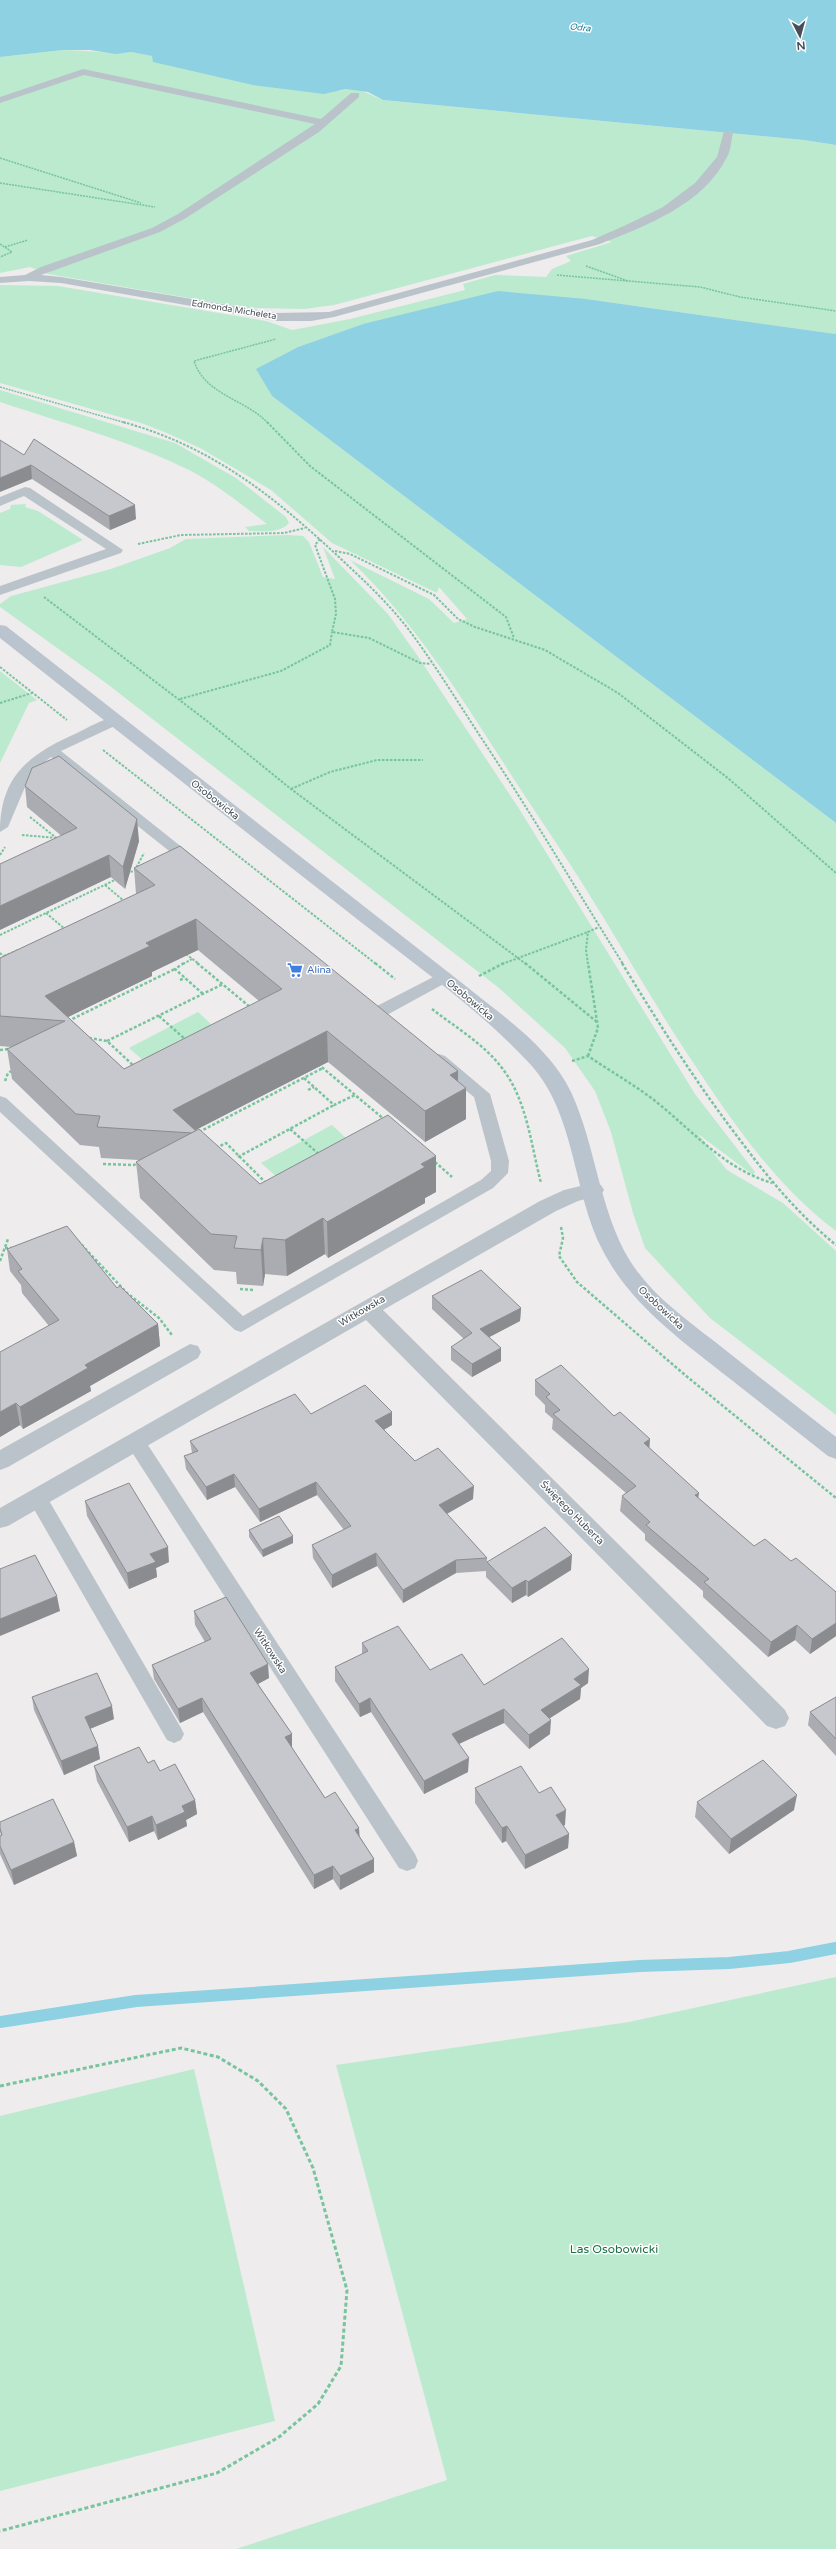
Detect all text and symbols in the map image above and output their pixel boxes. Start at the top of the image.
north arrow [780,16,820,56]
water label: Odra [569,21,592,35]
text: N [796,39,806,52]
street label: Edmonda Micheleta [191,298,277,322]
street label: Osobowicka [188,777,242,823]
supermarket icon: Alina [286,961,304,979]
place label: Alina [307,964,331,976]
street label: Osobowicka [444,977,496,1023]
street label: Osobowicka [636,1284,686,1332]
street label: Witkowska [337,1293,387,1329]
street label: Świętego Huberta [538,1479,606,1547]
street label: Witkowska [251,1626,289,1676]
park label: Las Osobowicki [570,2242,658,2256]

